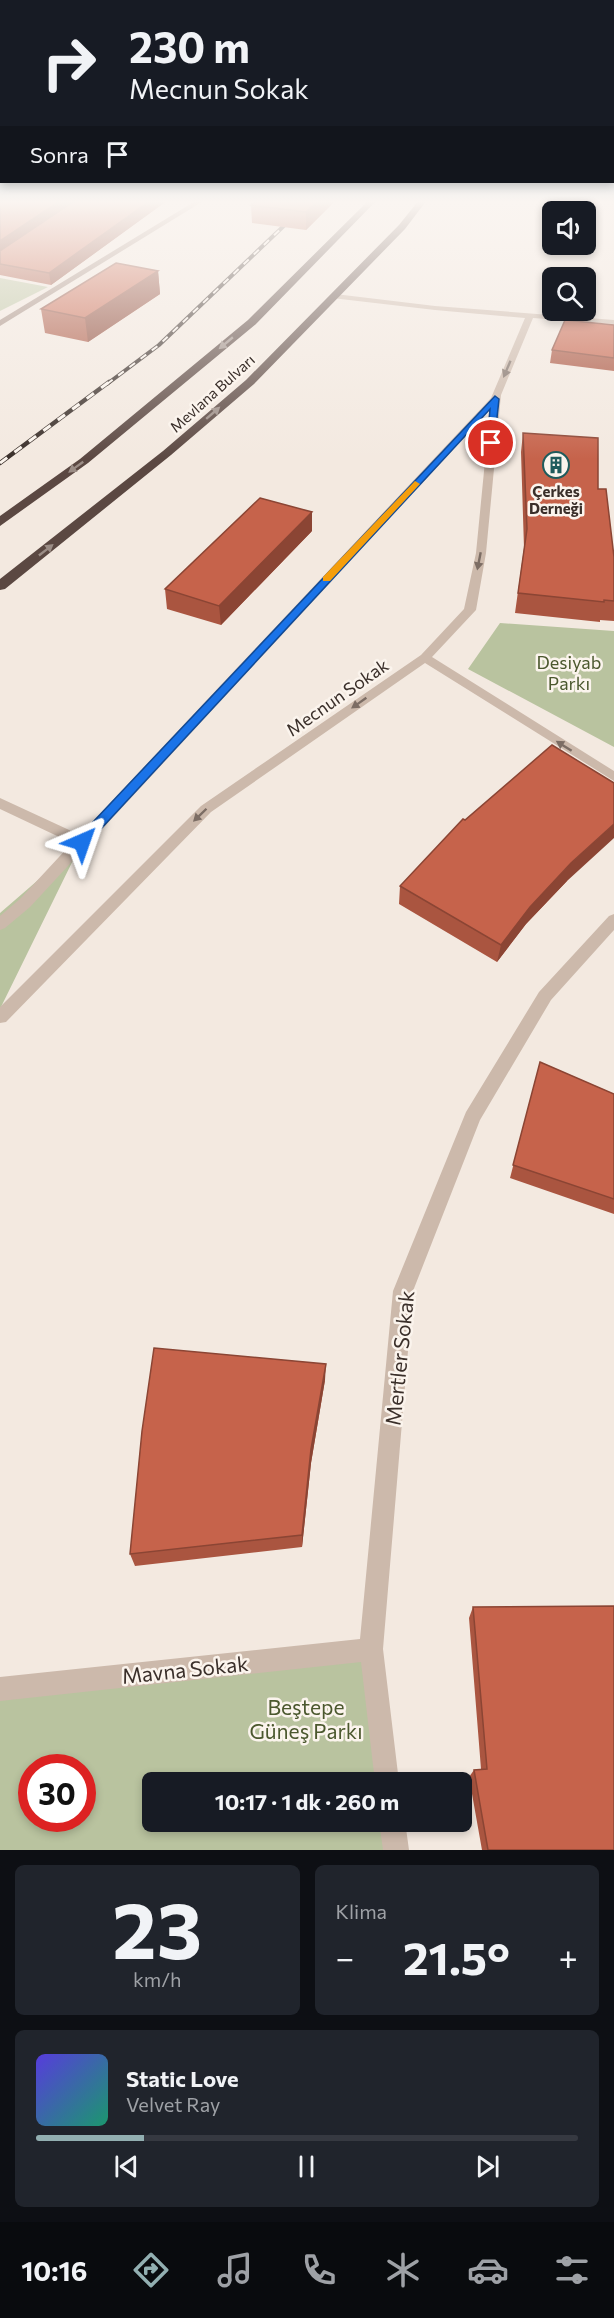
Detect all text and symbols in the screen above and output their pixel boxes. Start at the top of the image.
text: 230 m [129,20,250,72]
icon: right [30,24,108,102]
text: Mecnun Sokak [129,72,309,105]
icon: arrive [101,138,134,171]
text: Sonra [30,141,89,168]
map controls [542,201,596,321]
button: sound [542,201,596,255]
button: search [542,267,596,321]
one-way arrow [219,336,234,349]
street label: Mevlana Bulvarı [166,350,258,436]
one-way arrow [502,361,512,379]
one-way arrow [205,407,220,420]
pin [465,417,516,468]
icon: arrive [474,426,507,459]
building icon: Çerkes Derneği [541,450,571,480]
one-way arrow [68,461,84,473]
place label: Çerkes Derneği [529,482,583,517]
one-way arrow [39,545,54,557]
one-way arrow [474,552,483,571]
park label: Desiyab Parkı [537,651,601,694]
street label: Mecnun Sokak [282,653,393,740]
one-way arrow [352,697,368,709]
one-way arrow [556,741,573,752]
one-way arrow [192,808,207,822]
position arrow [50,810,114,874]
street label: Mertler Sokak [379,1289,419,1427]
street label: Mavna Sokak [121,1650,249,1688]
park label: Beştepe Güneş Parkı [249,1694,363,1743]
speed limit sign: 30 [18,1754,96,1832]
text: 10:17 · 1 dk · 260 m [215,1788,399,1815]
text: 23 [112,1880,202,1975]
text: Klima [336,1899,387,1923]
text: 21.5° [403,1929,510,1984]
text: − [336,1936,354,1977]
text: + [559,1936,578,1977]
text: km/h [133,1967,182,1991]
text: Static Love [126,2065,239,2092]
text: Velvet Ray [126,2092,220,2116]
icon: previous [110,2150,143,2183]
icon: pause [290,2150,323,2183]
icon: next [471,2150,504,2183]
icon: directions [130,2249,172,2291]
icon: music [214,2249,256,2291]
icon: phone [298,2249,340,2291]
icon: climate [382,2249,424,2291]
icon: car [467,2249,509,2291]
icon: filters [551,2249,593,2291]
text: 10:16 [21,2254,87,2287]

